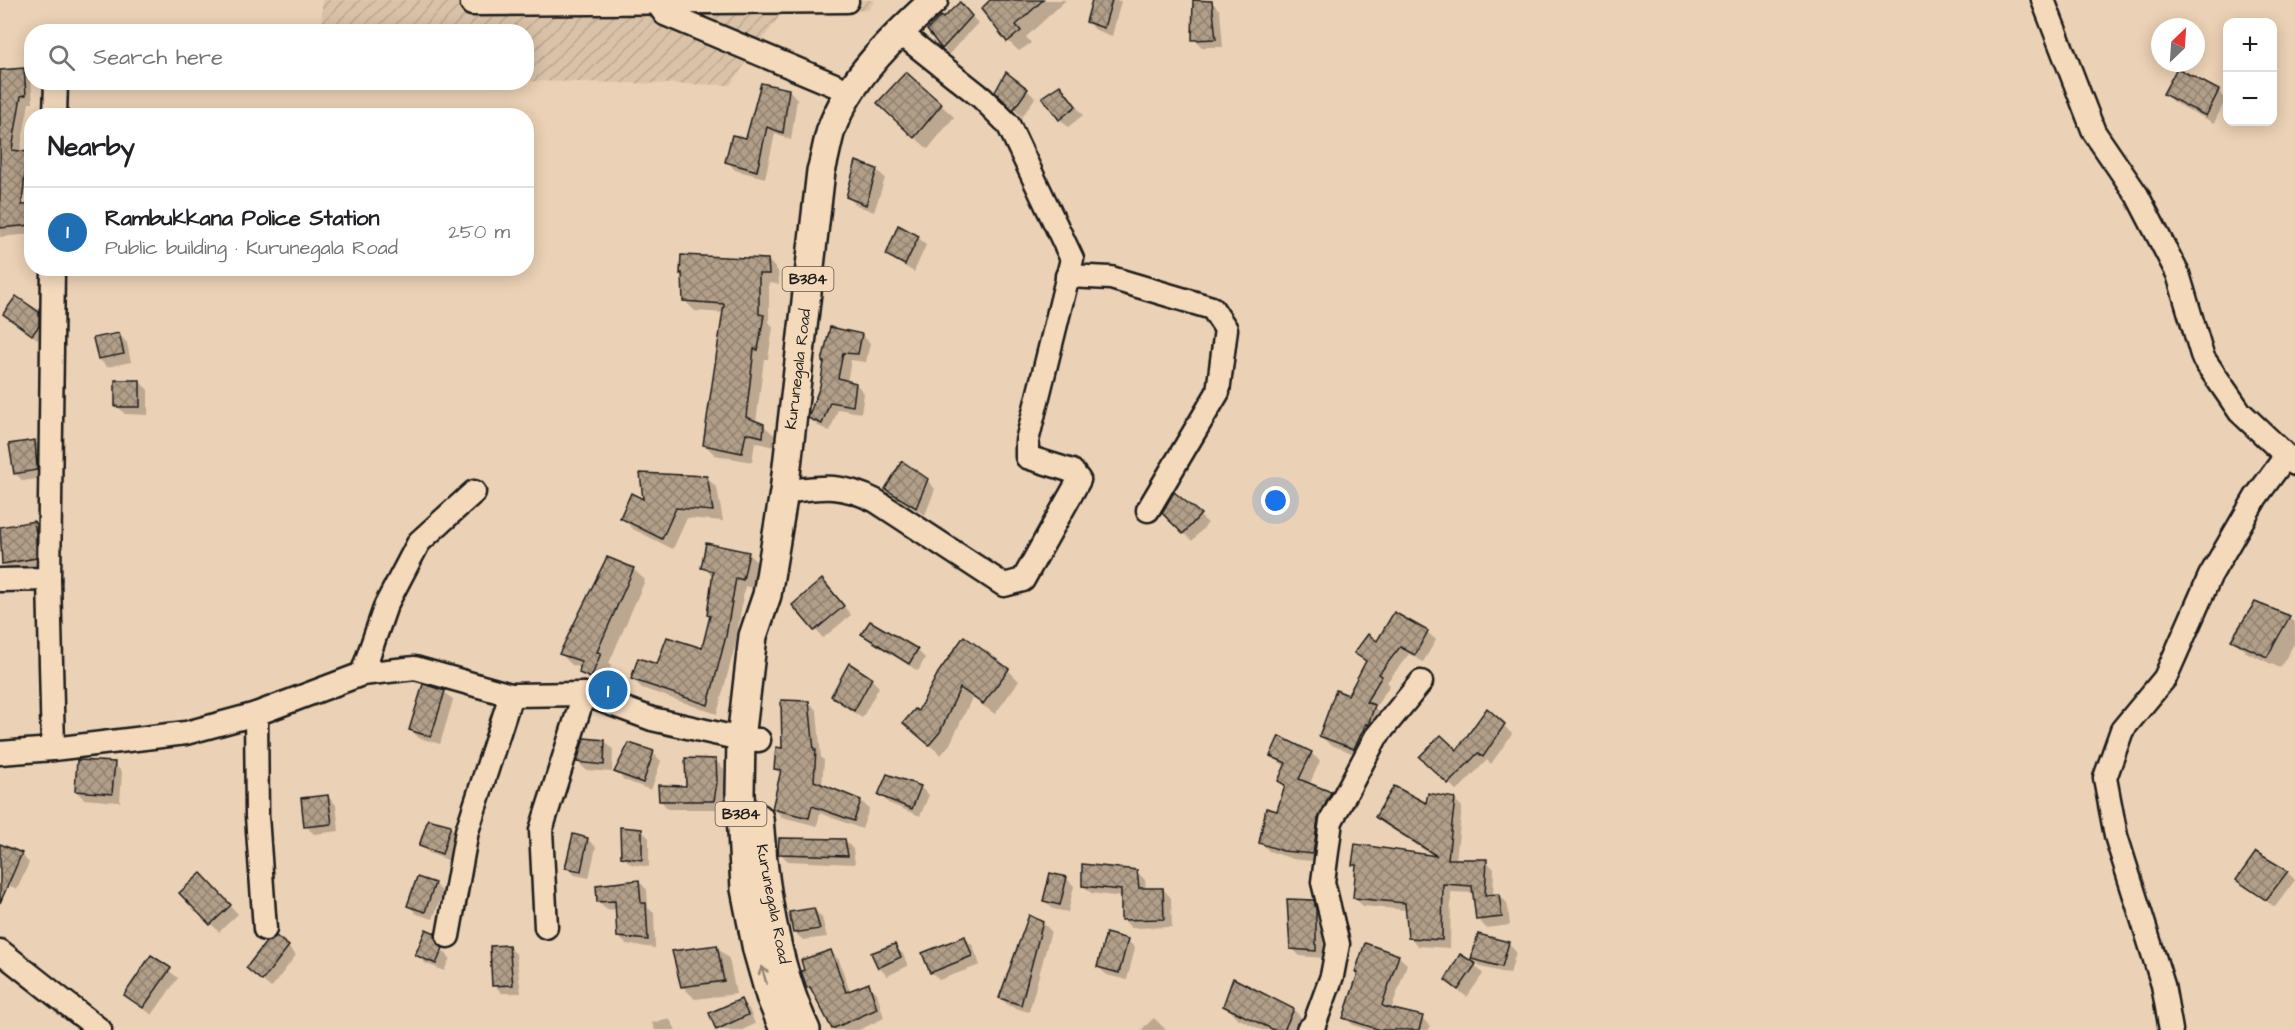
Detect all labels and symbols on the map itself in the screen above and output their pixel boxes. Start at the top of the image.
north arrow [2151,18,2205,72]
road number: B384 [782,267,834,291]
street label: Kurunegala Road [780,307,817,431]
your location [1261,486,1290,515]
pin: 1 [588,668,628,712]
road number: B384 [716,802,766,826]
street label: Kurunegala Road [750,842,795,966]
one-way arrow [758,966,770,985]

